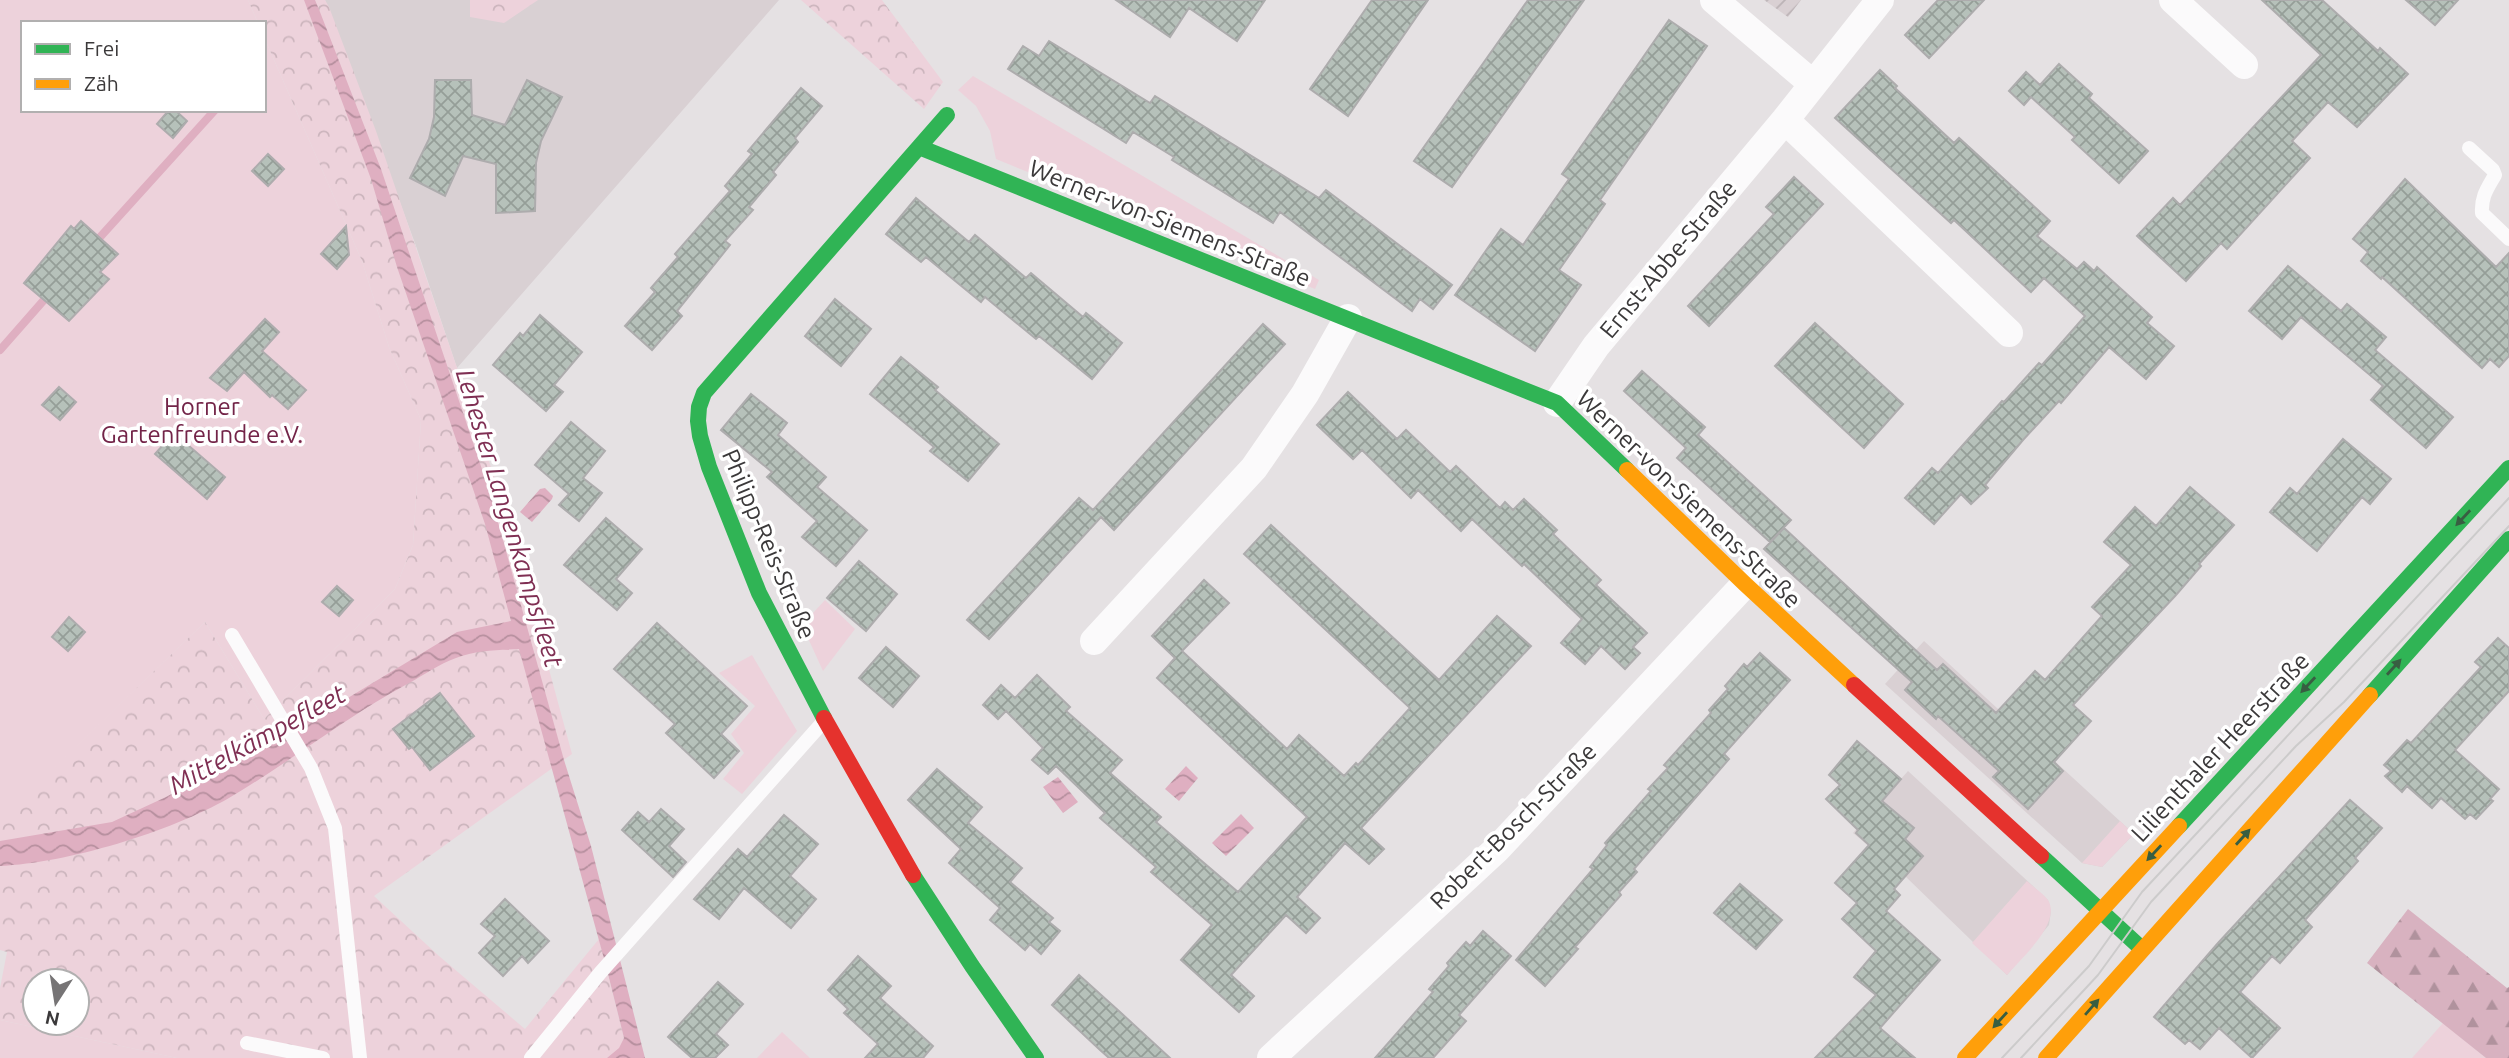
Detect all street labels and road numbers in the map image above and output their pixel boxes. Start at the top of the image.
street label: Werner-von-Siemens-Straße [1025,154,1315,292]
street label: Ernst-Abbe-Straße [1594,175,1742,343]
street label: Werner-von-Siemens-Straße [1571,385,1807,613]
street label: Philipp-Reis-Straße [717,445,821,643]
street label: Lilienthaler Heerstraße [2126,647,2314,847]
street label: Robert-Bosch-Straße [1424,737,1602,915]

